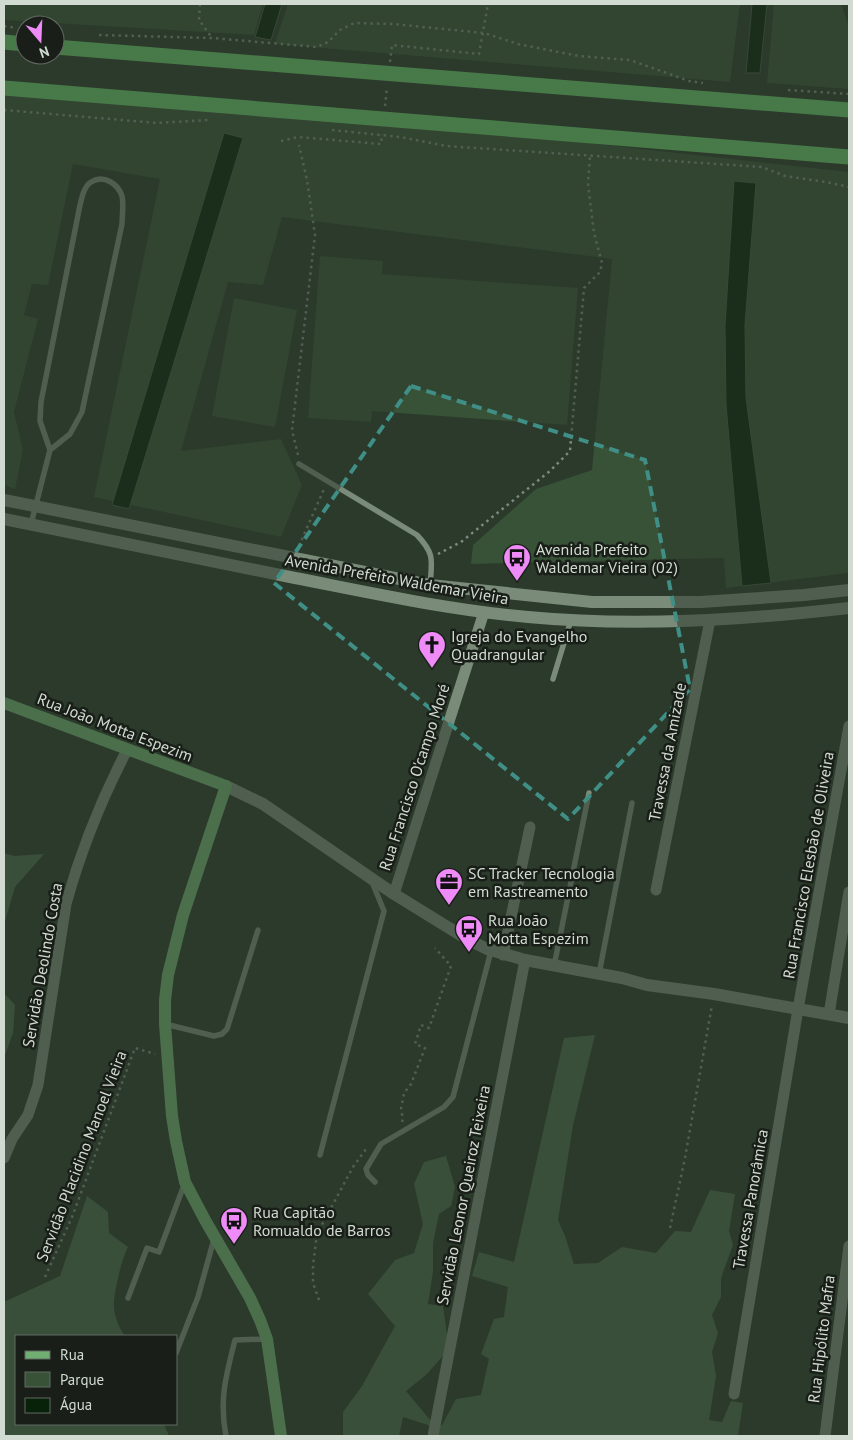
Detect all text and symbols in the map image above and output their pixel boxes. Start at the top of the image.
north arrow [15,15,65,65]
text: N [37,42,52,62]
place label: Avenida Prefeito Waldemar Vieira (02) [536,539,678,577]
bus stop icon: Avenida Prefeito Waldemar Vieira (02) [502,543,532,582]
street label: Avenida Prefeito Waldemar Vieira [284,549,510,609]
place label: Igreja do Evangelho Quadrangular [451,626,587,664]
church icon: Igreja do Evangelho Quadrangular [417,630,447,669]
street label: Rua Francisco O'campo Moré [374,681,454,873]
street label: Travessa da Amizade [644,681,690,823]
street label: Rua João Motta Espezim [34,688,196,766]
street label: Rua Francisco Elesbão de Oliveira [778,750,838,980]
place label: SC Tracker Tecnologia em Rastreamento [468,863,615,901]
office icon: SC Tracker Tecnologia em Rastreamento [434,867,464,906]
street label: Servidão Deolindo Costa [18,881,66,1049]
place label: Rua João Motta Espezim [488,910,589,948]
bus stop icon: Rua João Motta Espezim [454,914,484,953]
street label: Servidão Placidino Manoel Vieira [31,1048,131,1264]
street label: Servidão Leonor Queiroz Teixeira [432,1083,494,1307]
street label: Travessa Panorâmica [728,1128,772,1270]
place label: Rua Capitão Romualdo de Barros [253,1202,391,1240]
bus stop icon: Rua Capitão Romualdo de Barros [219,1206,249,1245]
street label: Rua Hipólito Mafra [803,1274,839,1404]
legend [15,1335,178,1425]
text: Rua [60,1345,84,1364]
text: Parque [60,1370,104,1389]
text: Água [60,1395,92,1414]

